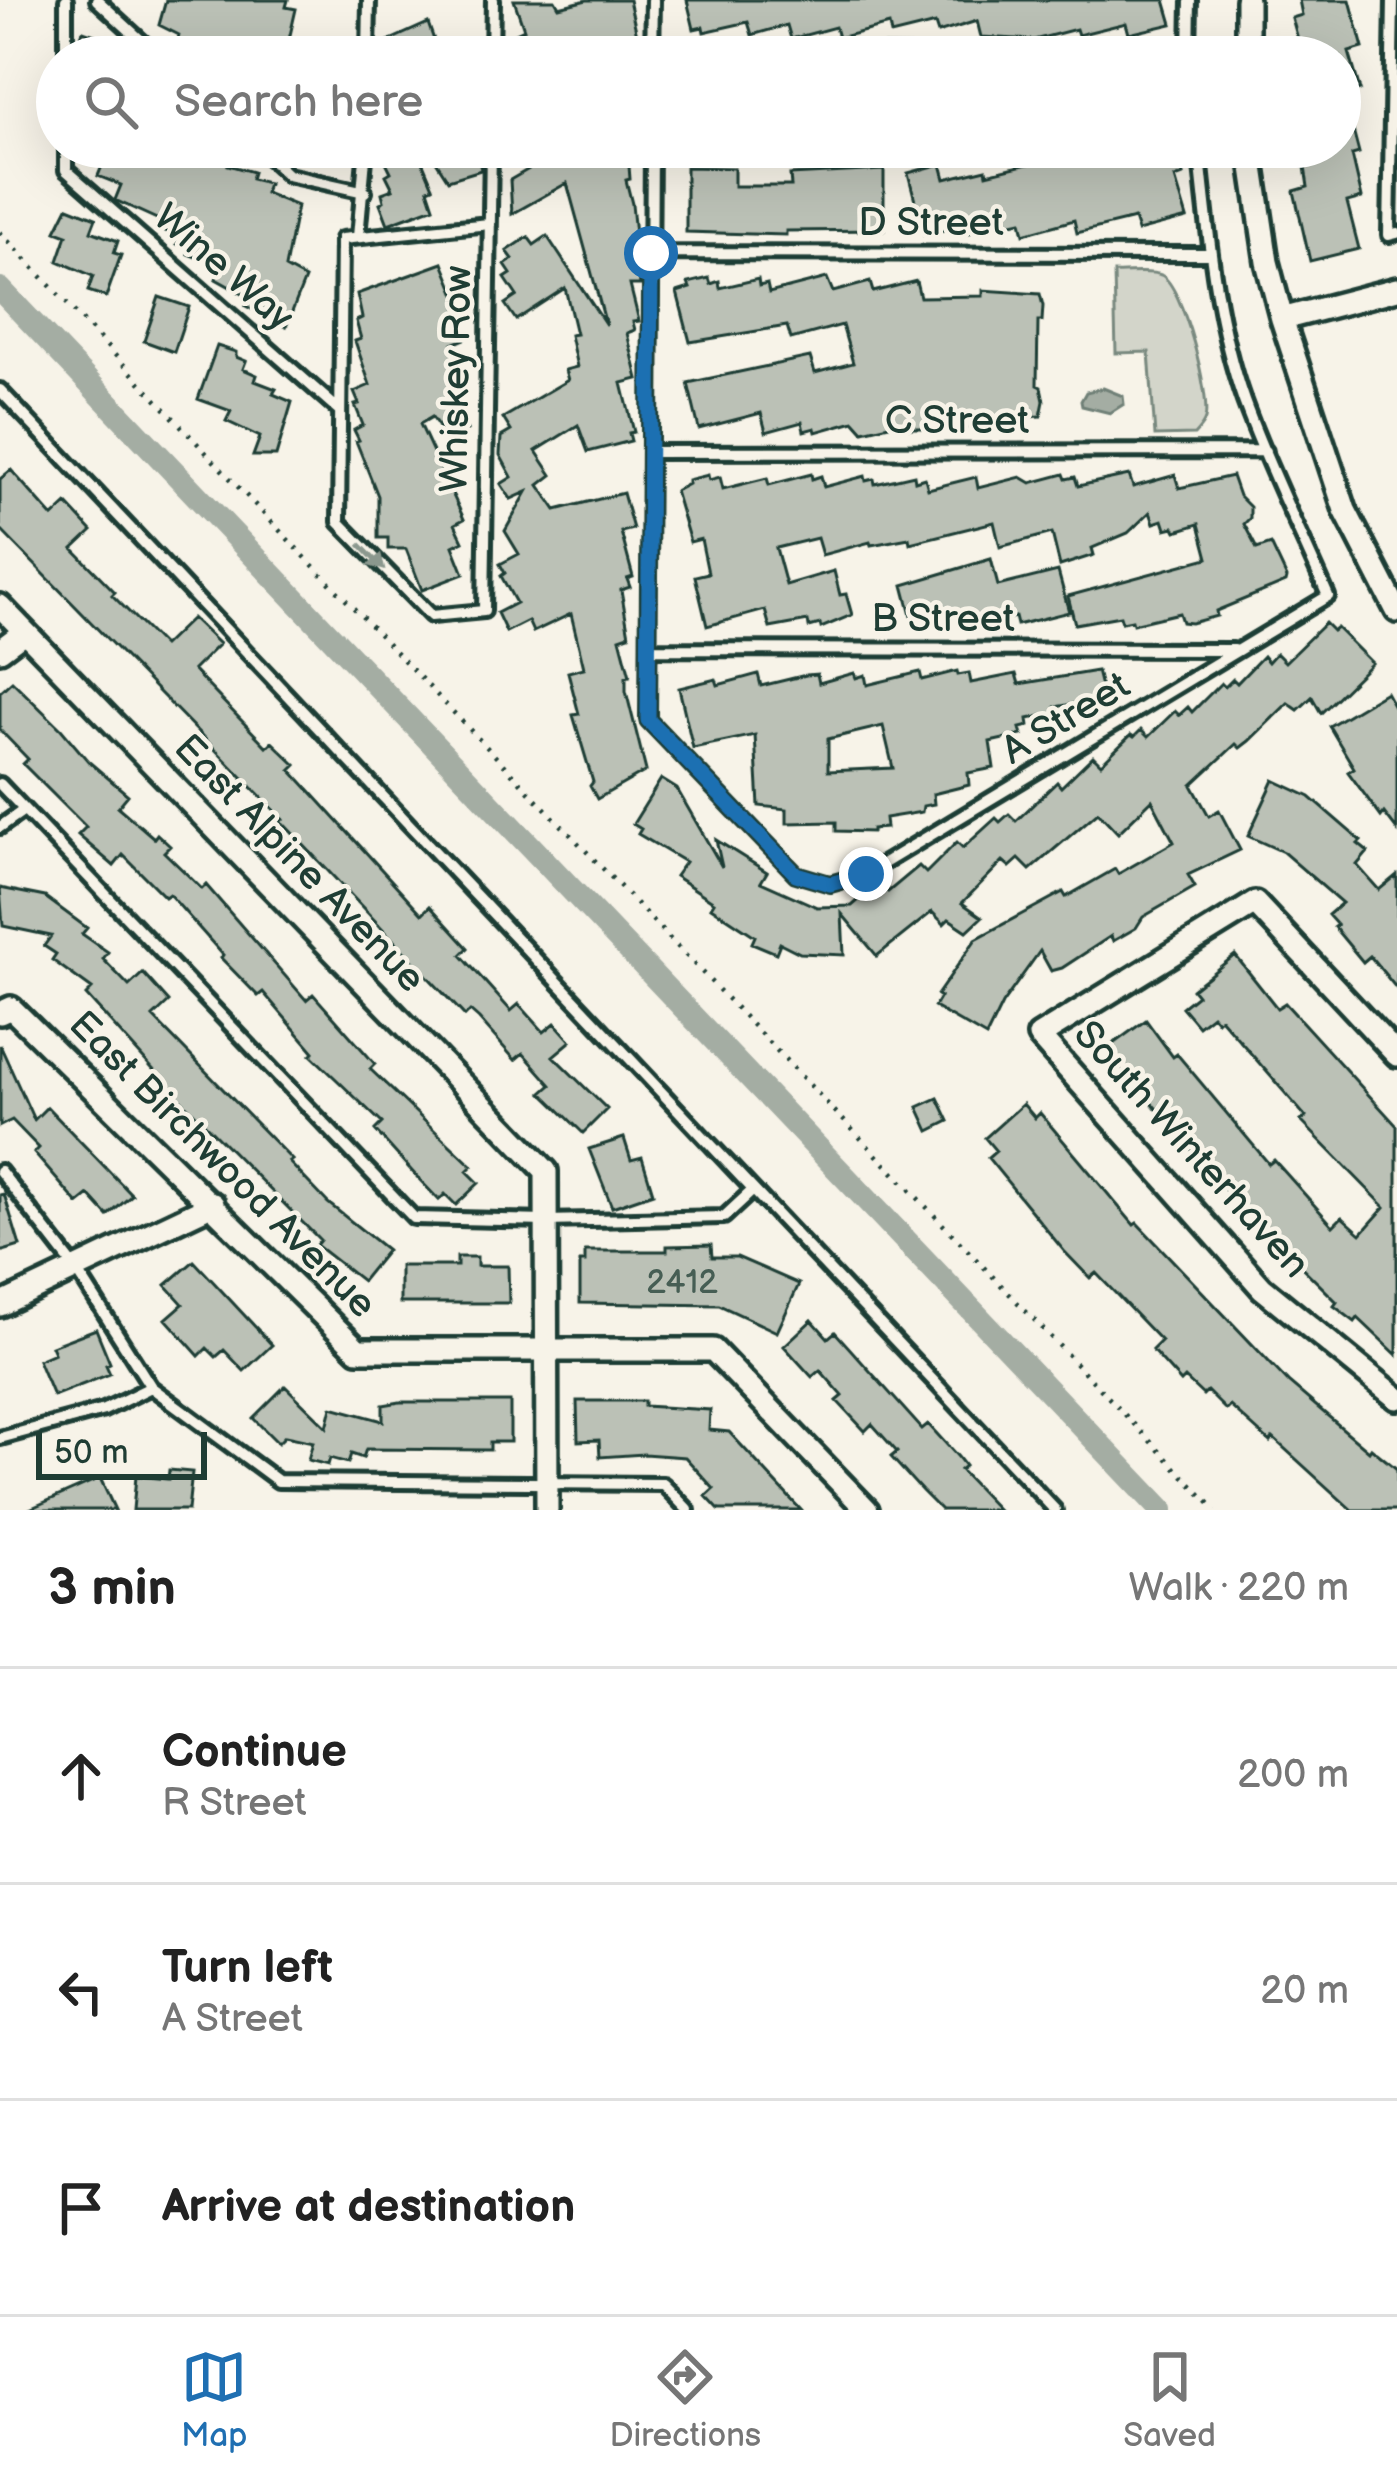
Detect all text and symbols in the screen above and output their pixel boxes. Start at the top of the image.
search box [36,36,1361,168]
icon: search [78,69,144,135]
text: Search here [174,75,423,130]
street label: Wine Way [143,195,303,342]
street label: D Street [858,200,1004,247]
route start [624,226,678,280]
street label: Whiskey Row [432,265,482,493]
street label: C Street [885,398,1029,445]
one-way arrow [358,542,386,571]
street label: B Street [871,596,1015,643]
street label: A Street [994,663,1138,775]
street label: East Alpine Avenue [164,725,434,1003]
route end [839,847,893,901]
street label: East Birchwood Avenue [59,1002,385,1328]
street label: South Winterhaven [1063,1012,1319,1288]
house number: 2412 [646,1263,718,1303]
scale bar [36,1426,207,1479]
text: 50 m [54,1433,129,1473]
text: 3 min [48,1558,176,1619]
text: Walk · 220 m [1129,1565,1349,1612]
text: Continue [162,1725,347,1780]
icon: ahead [48,1743,114,1809]
text: 200 m [1237,1752,1349,1799]
text: R Street [162,1780,307,1827]
text: Turn left [162,1941,333,1996]
icon: left [48,1959,114,2025]
text: 20 m [1260,1968,1349,2015]
text: A Street [162,1996,303,2043]
icon: arrive [48,2175,114,2241]
text: Arrive at destination [162,2180,575,2235]
tab: Map [181,2344,247,2456]
tab: Directions [610,2344,761,2456]
tab: Saved [1123,2344,1216,2456]

